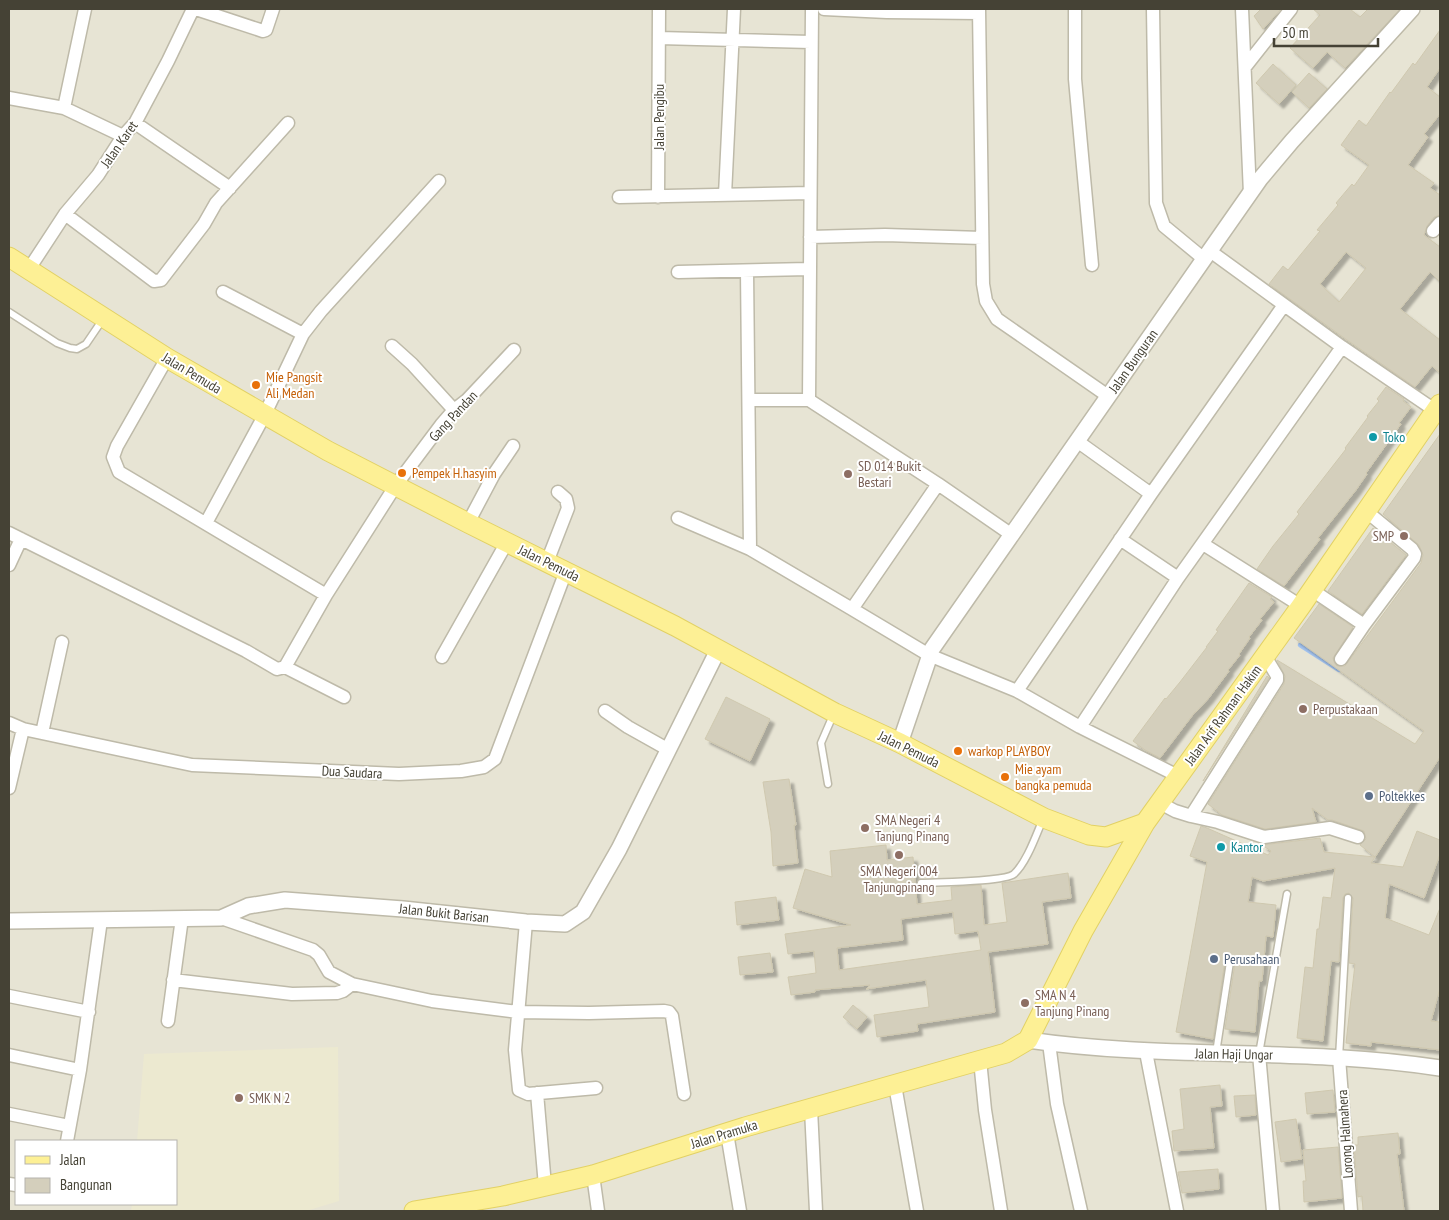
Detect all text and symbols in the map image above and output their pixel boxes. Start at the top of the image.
scale bar [1274,15,1378,47]
text: 50 m [1282,23,1308,42]
street label: Jalan Pengibu [650,84,668,151]
street label: Jalan Karet [96,117,142,172]
street label: Jalan Bunguran [1104,326,1161,397]
street label: Jalan Pemuda [158,348,225,398]
place label: Mie Pangsit Ali Medan [266,368,322,402]
marker: Mie Pangsit Ali Medan [250,379,262,391]
street label: Gang Pandan [425,387,481,445]
place label: Toko [1383,428,1405,446]
marker: Toko [1367,431,1379,443]
place label: SD 014 Bukit Bestari [858,457,921,491]
place label: Pempek H.hasyim [412,464,497,482]
marker: Pempek H.hasyim [396,467,408,479]
marker: SD 014 Bukit Bestari [842,468,854,480]
place label: SMP [1373,527,1394,545]
marker: SMP [1398,530,1410,542]
street label: Jalan Pemuda [515,540,582,585]
street label: Jalan Arif Rahman Hakim [1180,661,1265,769]
place label: Perpustakaan [1313,700,1378,718]
marker: Perpustakaan [1297,703,1309,715]
street label: Jalan Pemuda [875,726,942,771]
place label: warkop PLAYBOY [968,742,1051,760]
marker: warkop PLAYBOY [952,745,964,757]
place label: Mie ayam bangka pemuda [1015,760,1092,794]
street label: Dua Saudara [321,761,383,783]
marker: Mie ayam bangka pemuda [999,771,1011,783]
place label: Poltekkes [1379,787,1425,805]
marker: Poltekkes [1363,790,1375,802]
place label: SMA Negeri 4 Tanjung Pinang [875,811,949,845]
marker: SMA Negeri 4 Tanjung Pinang [859,822,871,834]
place label: Kantor [1231,838,1263,856]
marker: Kantor [1215,841,1227,853]
marker: SMA Negeri 004 Tanjungpinang [893,849,905,861]
place label: SMA Negeri 004 Tanjungpinang [860,862,939,896]
street label: Jalan Bukit Barisan [397,899,490,927]
place label: Perusahaan [1224,950,1279,968]
marker: Perusahaan [1208,953,1220,965]
place label: SMA N 4 Tanjung Pinang [1035,986,1109,1020]
marker: SMA N 4 Tanjung Pinang [1019,997,1031,1009]
street label: Jalan Haji Ungar [1194,1044,1273,1064]
place label: SMK N 2 [249,1089,290,1107]
street label: Lorong Halmahera [1333,1089,1357,1179]
marker: SMK N 2 [233,1092,245,1104]
street label: Jalan Pramuka [688,1115,759,1153]
legend [15,1140,178,1205]
text: Jalan [59,1150,86,1169]
text: Bangunan [60,1175,112,1194]

